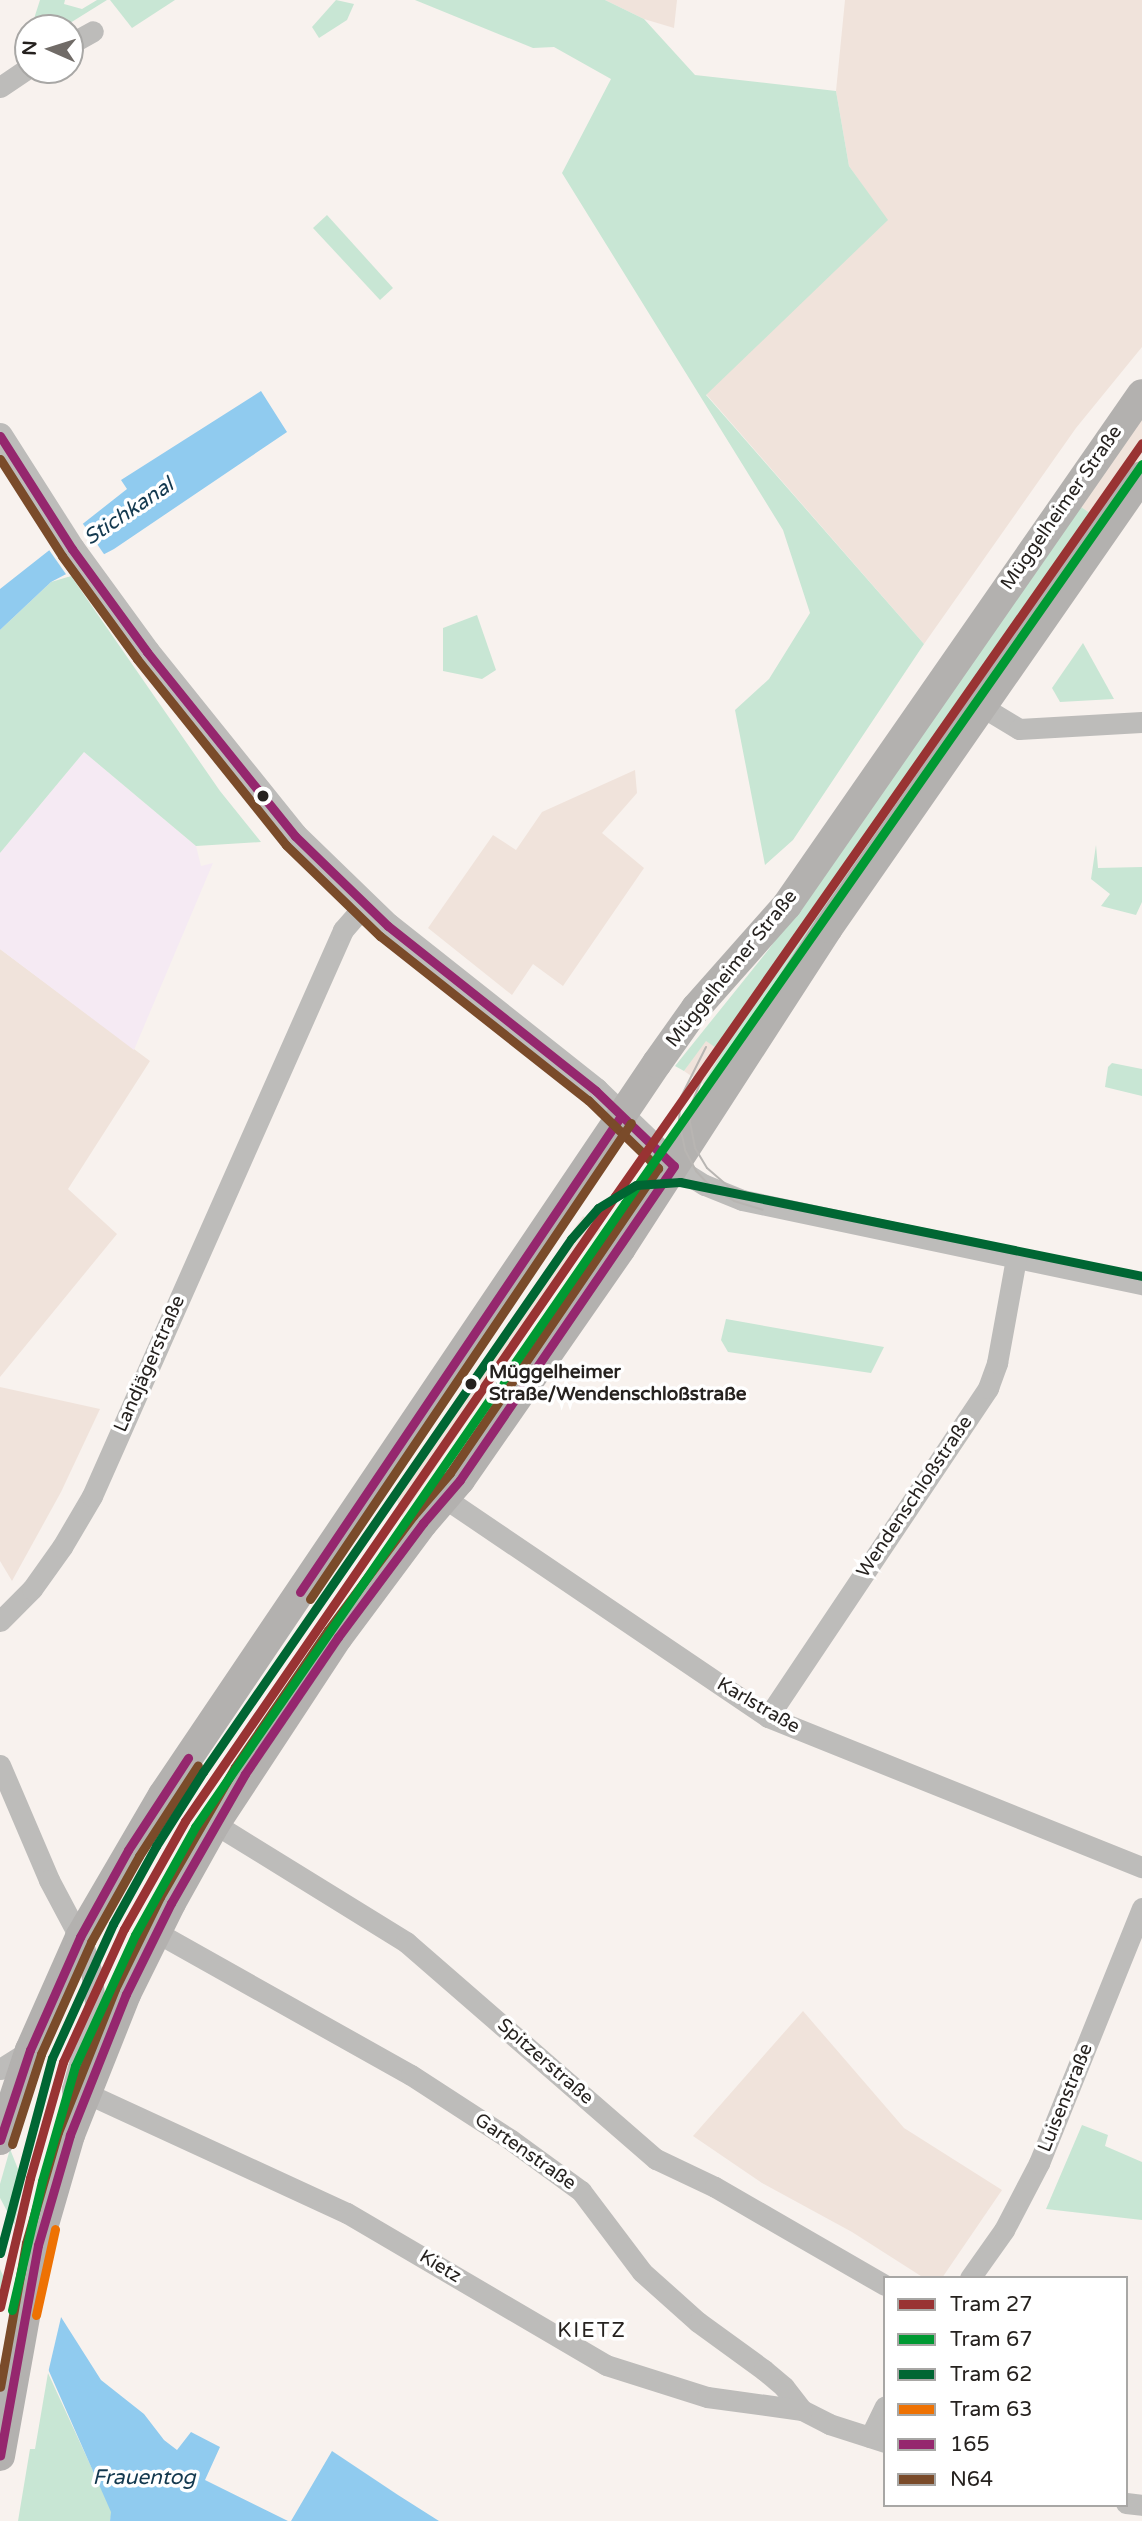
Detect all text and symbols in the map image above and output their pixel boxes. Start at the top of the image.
north arrow [14,14,84,84]
text: N [19,40,41,56]
street label: Müggelheimer Straße [997,421,1127,595]
water label: Stichkanal [79,473,179,551]
unlabelled marker [256,789,270,803]
street label: Müggelheimer Straße [662,886,802,1052]
street label: Landjägerstraße [110,1292,190,1436]
place label: Müggelheimer Straße/Wendenschloßstraße [489,1362,746,1406]
marker: Müggelheimer Straße/Wendenschloßstraße [460,1373,482,1395]
street label: Wendenschloßstraße [852,1412,978,1582]
street label: Karlstraße [712,1673,804,1739]
street label: Spitzerstraße [492,2014,598,2110]
street label: Luisenstraße [1034,2040,1098,2156]
street label: Gartenstraße [470,2109,580,2195]
street label: Kietz [415,2246,465,2288]
legend [883,2276,1128,2507]
text: Tram 27 [950,2292,1033,2317]
district label: KIETZ [558,2318,626,2344]
text: Tram 67 [950,2327,1033,2352]
text: Tram 62 [950,2362,1033,2387]
text: Tram 63 [950,2397,1033,2422]
text: 165 [950,2432,990,2457]
water label: Frauentog [92,2465,196,2491]
text: N64 [950,2467,993,2492]

